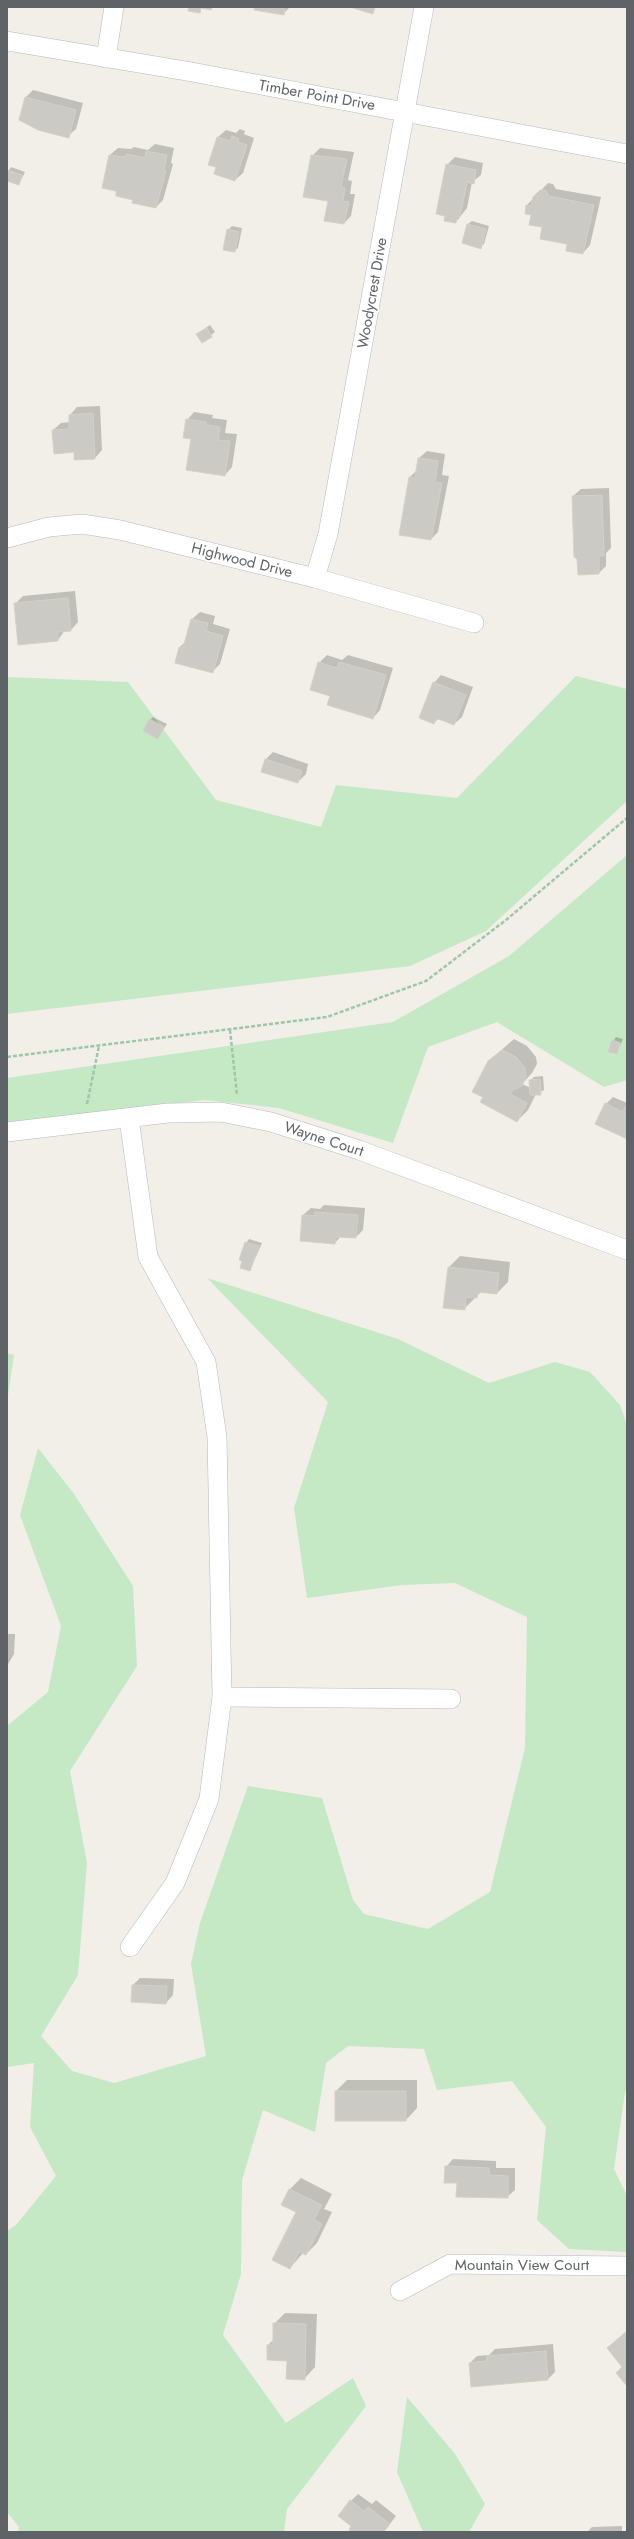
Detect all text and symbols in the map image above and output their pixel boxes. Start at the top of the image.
street label: Timber Point Drive [257,74,377,116]
street label: Woodycrest Drive [351,236,393,350]
street label: Highwood Drive [189,537,295,583]
street label: Wayne Court [281,1116,367,1162]
street label: Mountain View Court [455,2254,590,2276]

